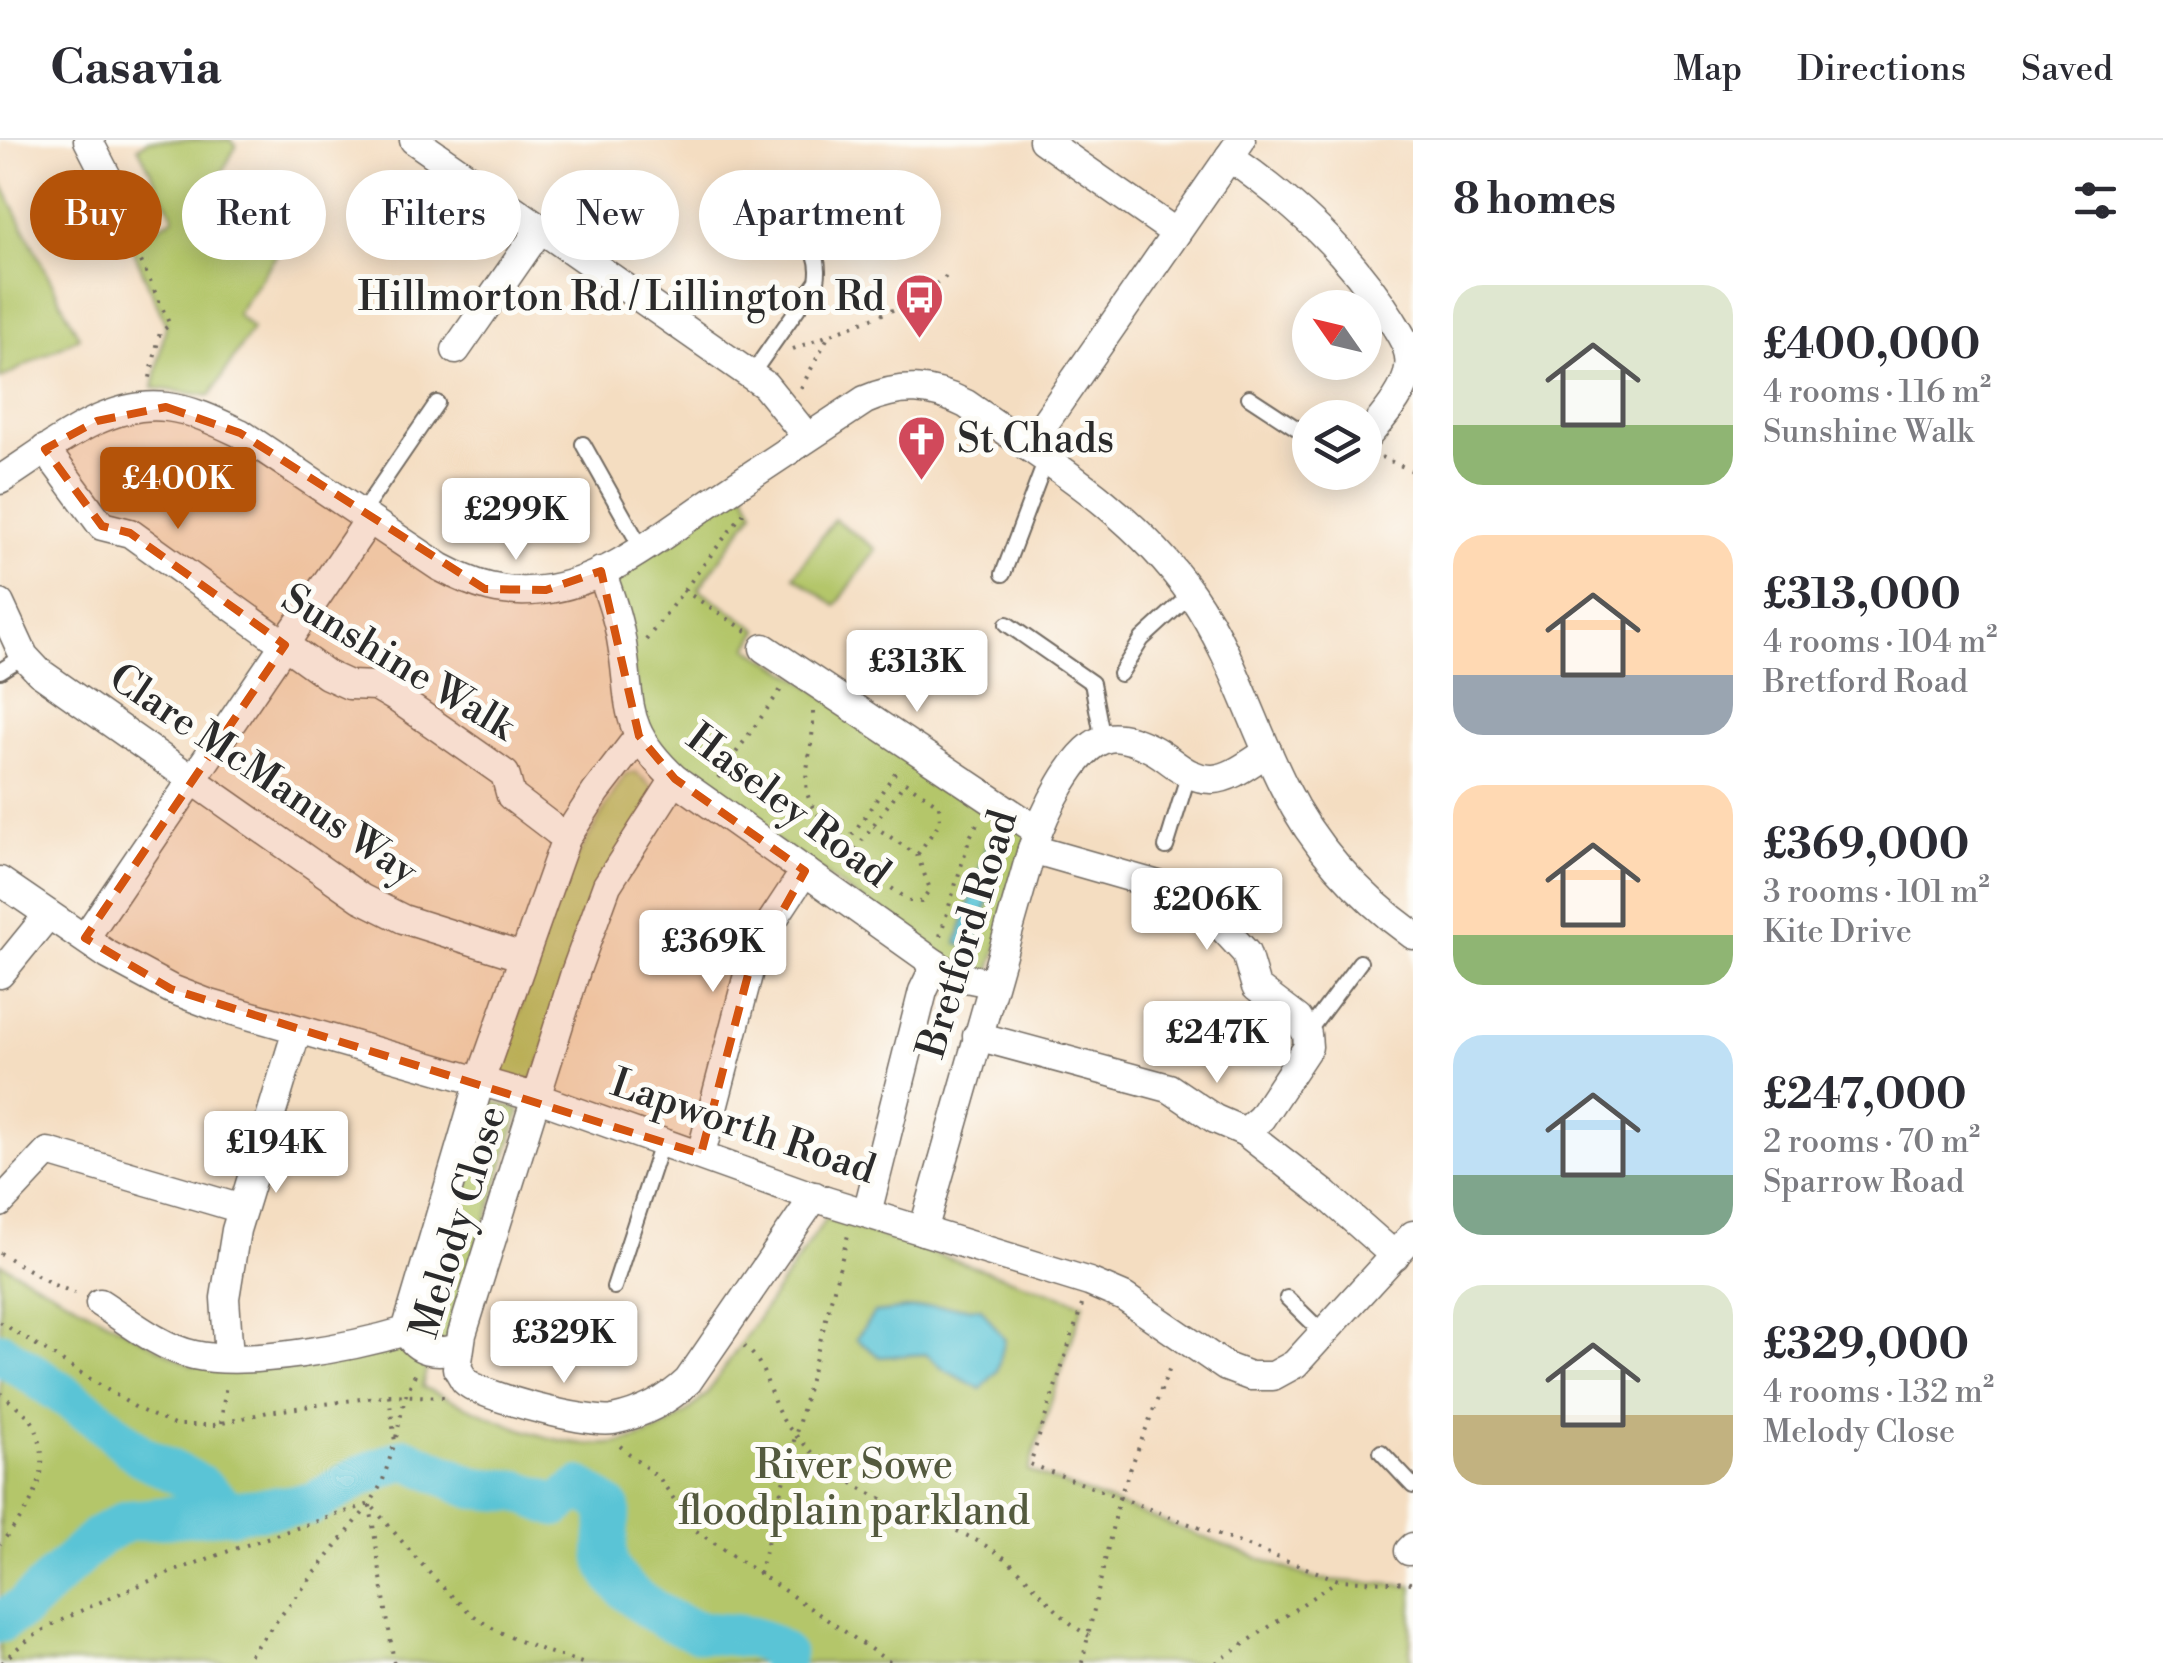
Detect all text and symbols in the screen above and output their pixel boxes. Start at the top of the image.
text: Casavia [50,39,222,99]
text: Map [1673,48,1742,91]
text: Directions [1797,48,1966,91]
text: Saved [2021,48,2113,91]
chip: Buy [30,170,162,260]
chip: Rent [182,170,326,260]
chip: Filters [346,170,521,260]
chip: New [541,170,679,260]
chip: Apartment [699,170,941,260]
icon: filters [2068,173,2123,228]
text: 8 homes [1453,174,1616,227]
bus stop icon: Hillmorton Rd / Lillington Rd [894,272,946,340]
place label: Hillmorton Rd / Lillington Rd [358,273,885,324]
north arrow [1292,290,1382,380]
map controls [1292,290,1382,490]
text: £400,000 [1763,319,1980,372]
icon: home [1533,325,1653,445]
text: 4 rooms · 116 m² [1763,372,1991,412]
button: layers [1292,400,1382,490]
text: Sunshine Walk [1763,412,1974,452]
church icon: St Chads [896,414,948,482]
place label: St Chads [957,415,1114,465]
pin: £400K [108,447,248,532]
text: £400K [122,459,234,499]
pin: £299K [446,478,586,563]
text: £299K [464,490,568,530]
text: £313,000 [1763,569,1961,622]
street label: Sunshine Walk [272,574,525,753]
icon: home [1533,575,1653,695]
text: 4 rooms · 104 m² [1763,622,1997,662]
pin: £313K [847,630,987,715]
text: £313K [869,642,965,682]
street label: Clare McManus Way [99,653,427,898]
text: Bretford Road [1763,662,1968,702]
street label: Haseley Road [676,713,900,900]
street label: Bretford Road [906,804,1029,1065]
text: £369,000 [1763,819,1969,872]
icon: home [1533,825,1653,945]
pin: £206K [1137,868,1277,953]
text: 3 rooms · 101 m² [1763,872,1990,912]
text: £206K [1153,880,1261,920]
pin: £369K [643,910,783,995]
text: Kite Drive [1763,912,1912,952]
text: £369K [661,922,765,962]
pin: £247K [1147,1001,1287,1086]
text: £247K [1165,1013,1269,1053]
street label: Lapworth Road [604,1058,882,1196]
text: £247,000 [1763,1069,1967,1122]
icon: home [1533,1075,1653,1195]
street label: Melody Close [400,1100,519,1344]
pin: £194K [206,1111,346,1196]
text: 2 rooms · 70 m² [1763,1122,1980,1162]
text: £194K [226,1123,326,1163]
text: Sparrow Road [1763,1162,1964,1202]
pin: £329K [494,1301,634,1386]
text: £329K [512,1313,616,1353]
text: £329,000 [1763,1319,1969,1372]
icon: home [1533,1325,1653,1445]
text: 4 rooms · 132 m² [1763,1372,1994,1412]
text: Melody Close [1763,1412,1955,1452]
park label: River Sowe floodplain parkland [678,1441,1030,1537]

